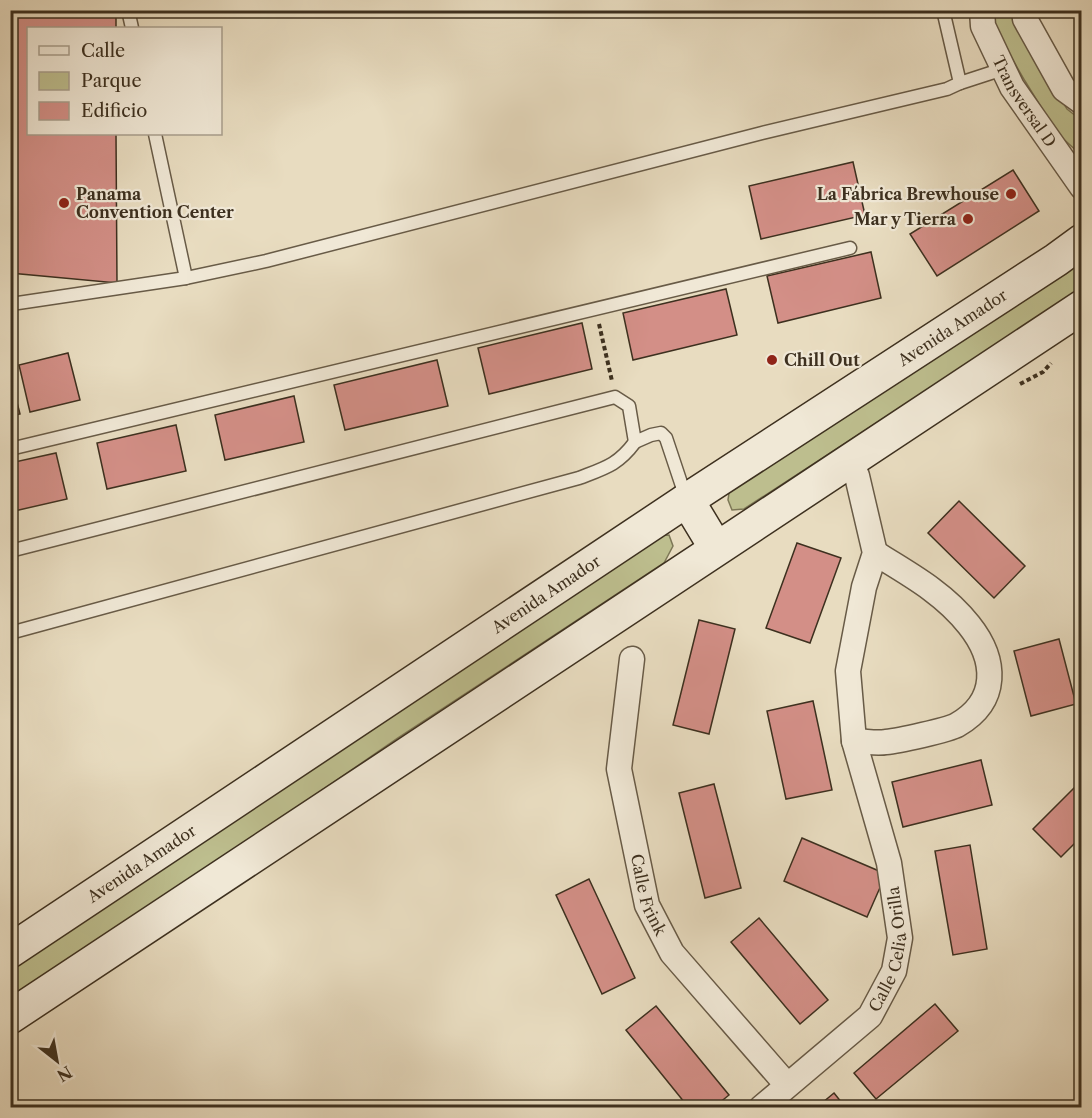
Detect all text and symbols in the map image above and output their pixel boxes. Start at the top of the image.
legend [27,27,222,135]
text: Calle [81,40,125,62]
street label: Transversal D [988,52,1061,151]
text: Parque [81,70,142,92]
text: Edificio [81,100,147,122]
place label: Panama Convention Center [76,184,234,222]
place label: La Fábrica Brewhouse [817,184,999,204]
marker: La Fábrica Brewhouse [1004,187,1018,201]
marker: Panama Convention Center [57,196,71,210]
place label: Mar y Tierra [854,209,957,229]
marker: Mar y Tierra [961,212,975,226]
street label: Avenida Amador [893,285,1011,371]
place label: Chill Out [784,350,860,370]
marker: Chill Out [765,353,779,367]
street label: Avenida Amador [487,551,604,638]
street label: Avenida Amador [83,820,200,907]
street label: Calle Frink [627,852,671,939]
street label: Calle Celia Orilla [864,885,910,1015]
north arrow [27,1031,87,1091]
text: N [54,1062,76,1086]

